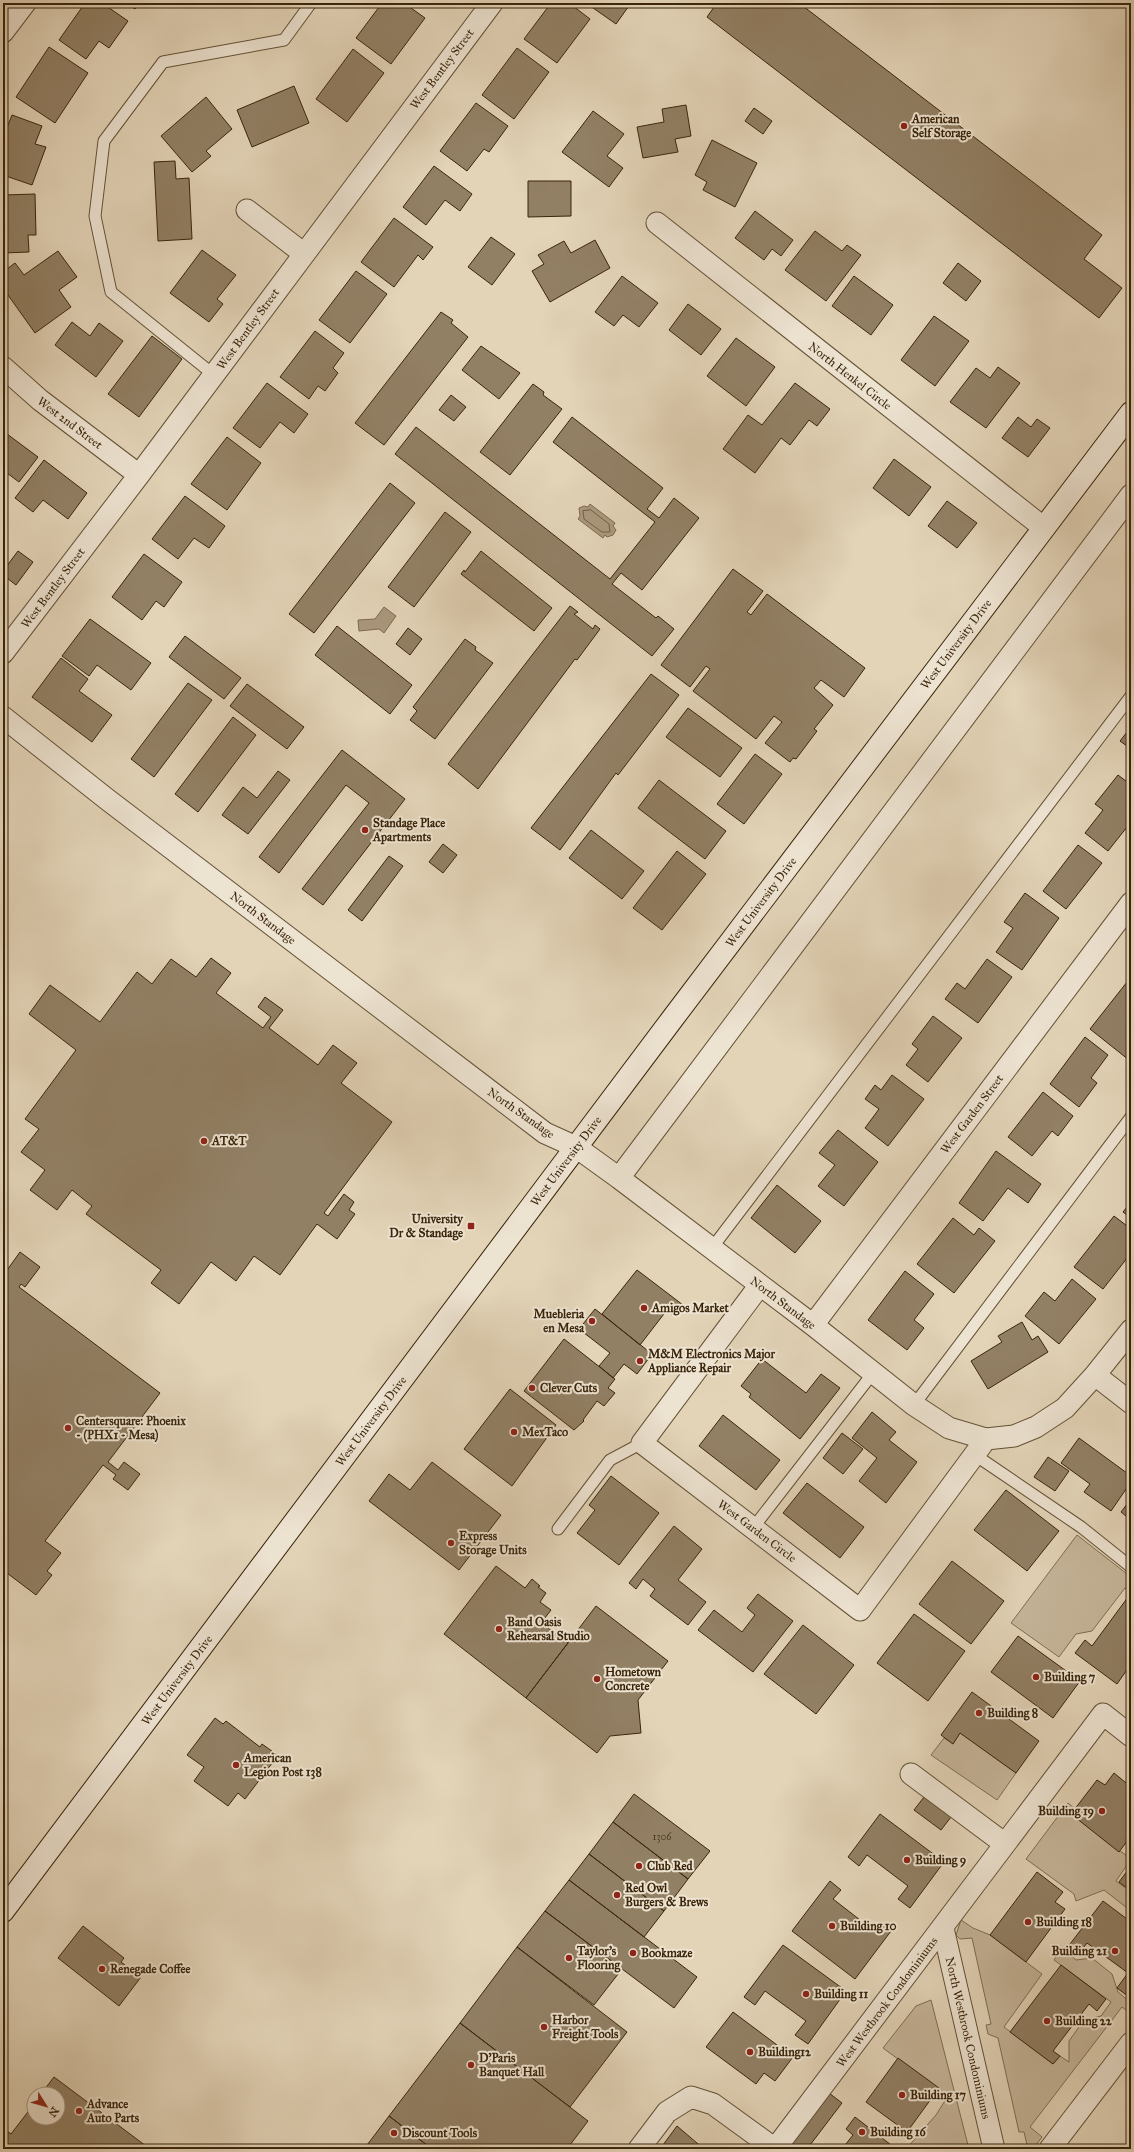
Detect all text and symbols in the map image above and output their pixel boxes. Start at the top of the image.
street label: West Bentley Street [407,26,477,112]
place label: American Self Storage [911,112,971,141]
marker: American Self Storage [899,121,909,131]
street label: West Bentley Street [214,285,283,372]
street label: North Henkel Circle [806,339,894,413]
street label: West 2nd Street [35,394,106,452]
street label: West Bentley Street [18,545,88,631]
street label: West University Drive [918,596,994,692]
place label: Standage Place Apartments [372,816,445,845]
marker: Standage Place Apartments [360,825,370,835]
street label: West University Drive [723,854,799,950]
street label: North Standage [227,889,299,948]
street label: West Garden Street [938,1071,1007,1156]
street label: North Standage [484,1085,557,1142]
street label: West University Drive [528,1113,604,1209]
place label: AT&T [211,1134,247,1148]
marker: AT&T [199,1136,209,1146]
place label: University Dr & Standage [389,1212,464,1241]
marker: University Dr & Standage [466,1221,476,1231]
street label: North Standage [747,1274,819,1333]
place label: Amigos Market [651,1301,729,1316]
marker: Amigos Market [639,1303,649,1313]
place label: Muebleria en Mesa [534,1307,585,1335]
marker: Muebleria en Mesa [587,1316,597,1326]
place label: M&M Electronics Major Appliance Repair [647,1347,775,1376]
marker: M&M Electronics Major Appliance Repair [635,1356,645,1366]
street label: West University Drive [333,1373,409,1469]
place label: Clever Cuts [540,1381,598,1395]
marker: Clever Cuts [527,1383,537,1393]
place label: Centersquare: Phoenix - (PHX1 - Mesa) [76,1414,186,1443]
marker: Centersquare: Phoenix - (PHX1 - Mesa) [63,1423,73,1433]
place label: MexTaco [522,1425,568,1439]
marker: MexTaco [509,1427,519,1437]
street label: West Garden Circle [715,1497,799,1565]
place label: Express Storage Units [459,1529,527,1558]
marker: Express Storage Units [446,1538,456,1548]
place label: Band Oasis Rehearsal Studio [507,1615,590,1643]
marker: Band Oasis Rehearsal Studio [494,1624,504,1634]
street label: West University Drive [139,1632,215,1728]
place label: Hometown Concrete [605,1665,662,1693]
place label: Building 7 [1044,1670,1096,1685]
marker: Building 7 [1031,1672,1041,1682]
marker: Hometown Concrete [592,1674,602,1684]
place label: Building 8 [987,1706,1038,1721]
marker: Building 8 [974,1708,984,1718]
place label: American Legion Post 138 [243,1751,322,1780]
marker: American Legion Post 138 [231,1760,241,1770]
place label: Building 19 [1038,1804,1094,1819]
marker: Building 19 [1097,1806,1107,1816]
house number: 1306 [653,1831,672,1843]
place label: Building 9 [915,1853,966,1868]
marker: Building 9 [902,1855,912,1865]
place label: Club Red [647,1859,694,1873]
marker: Club Red [634,1861,644,1871]
place label: Red Owl Burgers & Brews [625,1881,709,1910]
marker: Red Owl Burgers & Brews [612,1890,622,1900]
place label: Building 18 [1036,1915,1092,1930]
marker: Building 18 [1023,1917,1033,1927]
place label: Building 10 [840,1919,897,1934]
marker: Building 10 [827,1921,837,1931]
street label: West Westbrook Condominiums [834,1934,940,2070]
place label: Taylor's Flooring [576,1944,621,1973]
place label: Building 21 [1052,1944,1107,1959]
place label: Bookmaze [641,1946,692,1960]
marker: Building 21 [1110,1946,1120,1956]
marker: Bookmaze [628,1948,638,1958]
marker: Taylor's Flooring [564,1953,574,1963]
street label: North Westbrook Condominiums [943,1956,993,2120]
place label: Renegade Coffee [110,1962,191,1977]
marker: Renegade Coffee [97,1964,107,1974]
place label: Building 11 [814,1987,869,2002]
marker: Building 11 [801,1989,811,1999]
place label: Harbor Freight Tools [552,2013,619,2042]
place label: Building 22 [1055,2014,1113,2029]
marker: Building 22 [1042,2016,1052,2026]
marker: Harbor Freight Tools [539,2022,549,2032]
place label: Building12 [758,2045,812,2060]
marker: Building12 [745,2047,755,2057]
place label: D'Paris Banquet Hall [479,2051,545,2080]
marker: D'Paris Banquet Hall [466,2060,476,2070]
north arrow [26,2086,66,2126]
place label: Building 17 [910,2088,967,2103]
marker: Building 17 [897,2090,907,2100]
place label: Advance Auto Parts [86,2097,140,2125]
text: N [45,2104,62,2120]
marker: Advance Auto Parts [74,2106,84,2116]
place label: Building 16 [870,2125,927,2140]
place label: Discount Tools [402,2126,478,2140]
marker: Building 16 [857,2127,867,2137]
marker: Discount Tools [389,2128,399,2138]

